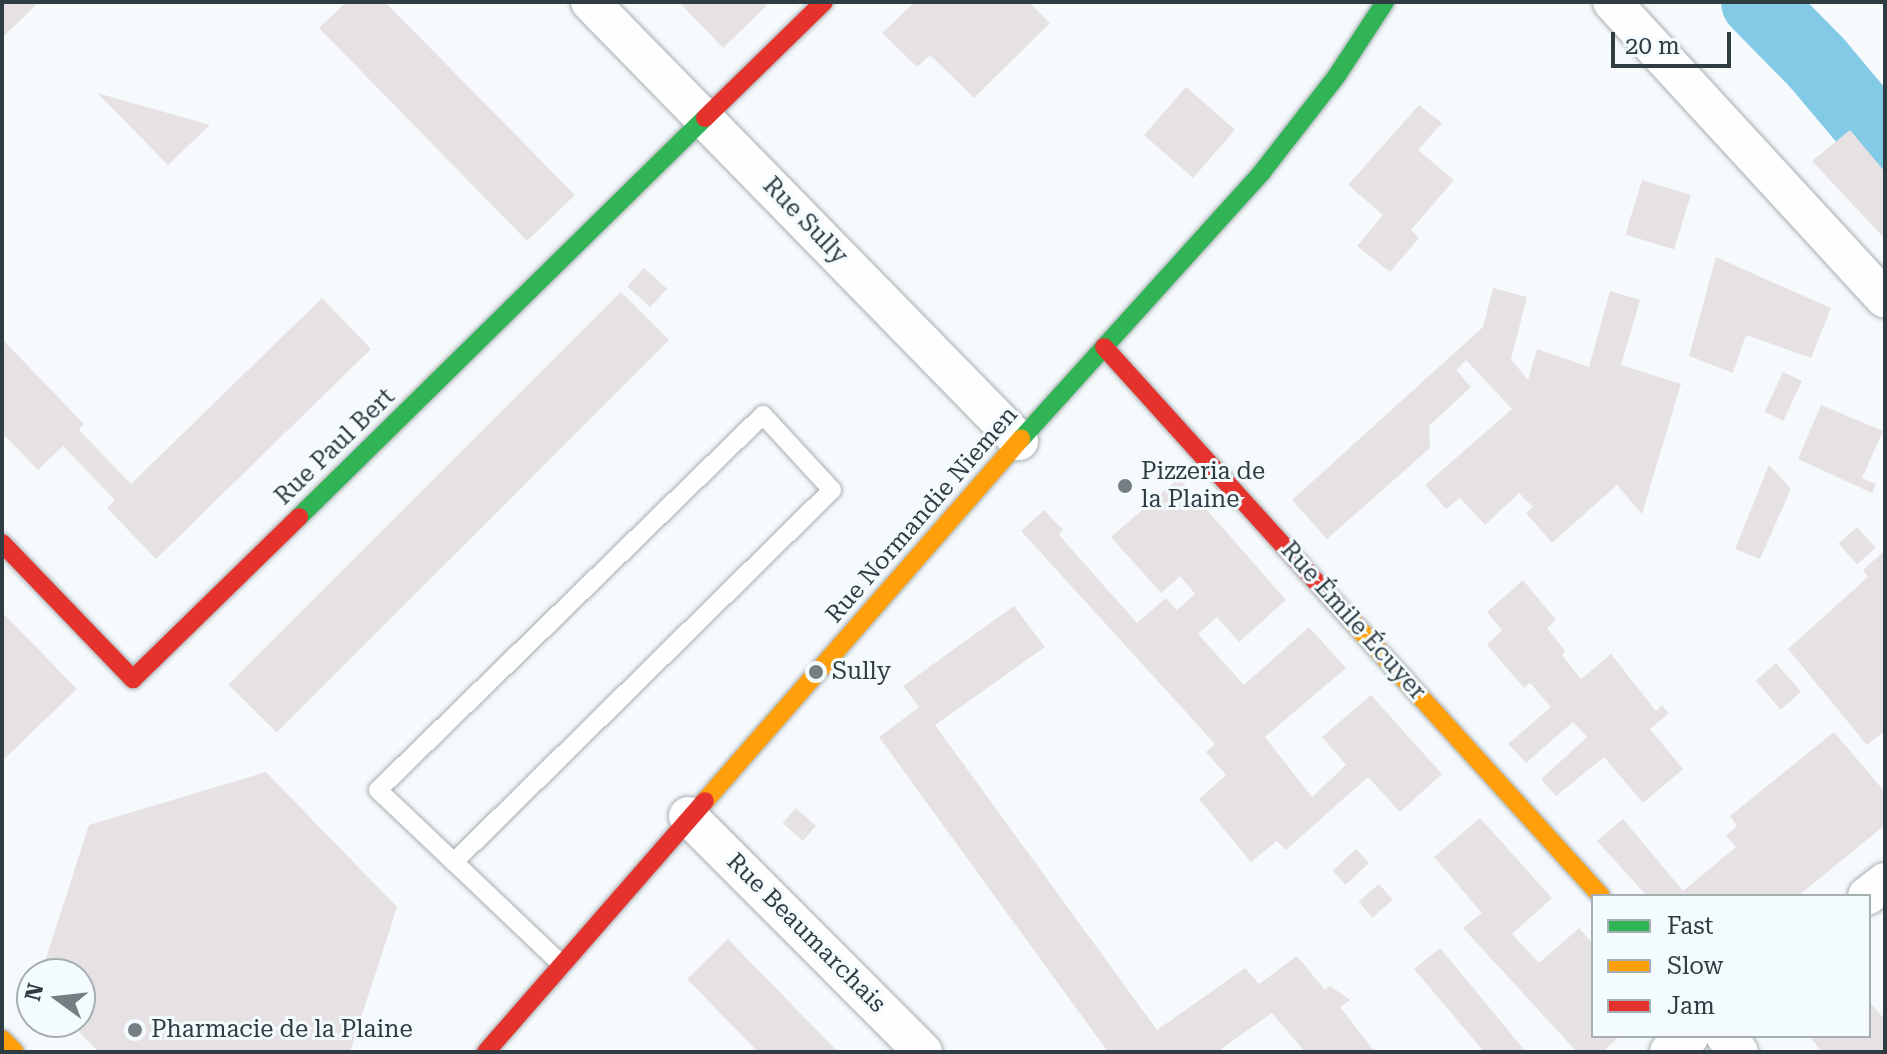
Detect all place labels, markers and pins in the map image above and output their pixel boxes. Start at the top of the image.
place label: Pizzeria de la Plaine [1141,458,1265,514]
marker: Pizzeria de la Plaine [1116,477,1134,495]
place label: Sully [832,658,891,686]
marker: Sully [807,663,825,681]
place label: Pharmacie de la Plaine [151,1016,413,1044]
marker: Pharmacie de la Plaine [126,1021,144,1039]

